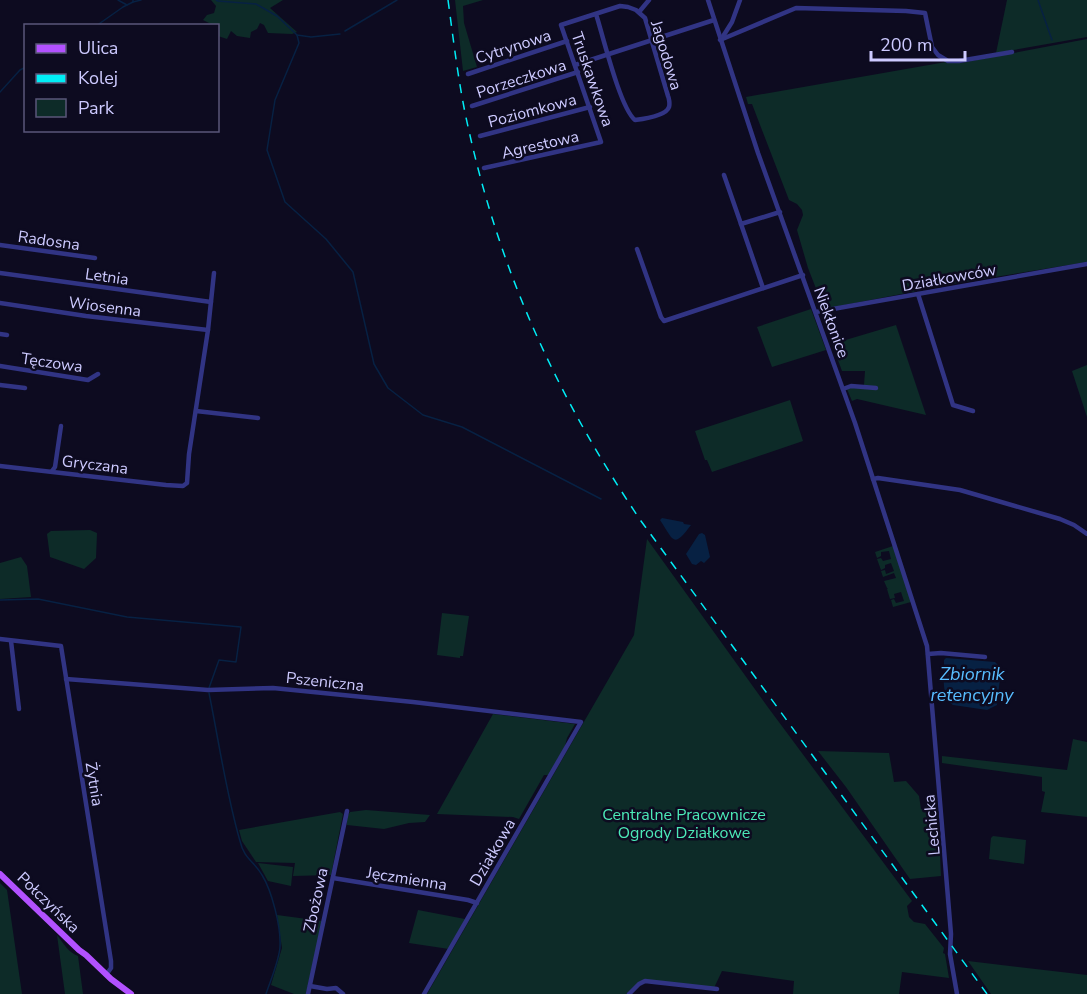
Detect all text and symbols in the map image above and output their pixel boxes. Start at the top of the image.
street label: Jagodowa [645,17,687,93]
legend [24,24,219,132]
street label: Cytrynowa [473,24,554,70]
scale bar [871,24,966,62]
street label: Truskawkowa [566,29,619,130]
text: 200 m [880,33,932,57]
text: Ulica [78,36,118,60]
street label: Porzeczkowa [474,54,569,104]
text: Kolej [78,66,118,90]
street label: Poziomkowa [486,89,579,133]
text: Park [78,96,115,120]
street label: Agrestowa [499,125,581,165]
street label: Radosna [16,226,81,256]
street label: Działkowców [900,259,999,297]
street label: Letnia [84,263,130,291]
street label: Niekłonice [808,284,854,361]
street label: Wiosenna [67,292,142,322]
street label: Tęczowa [20,348,84,378]
street label: Gryczana [60,450,129,480]
water label: Zbiornik retencyjny [930,662,1014,707]
street label: Pszeniczna [285,667,365,697]
street label: Żytnia [80,761,108,808]
street label: Lechicka [918,794,946,856]
park label: Centralne Pracownicze Ogrody Działkowe [602,804,766,844]
street label: Działkowa [465,815,521,890]
street label: Jęczmienna [364,862,449,896]
street label: Zbożowa [298,866,334,934]
street label: Połczyńska [12,867,85,938]

